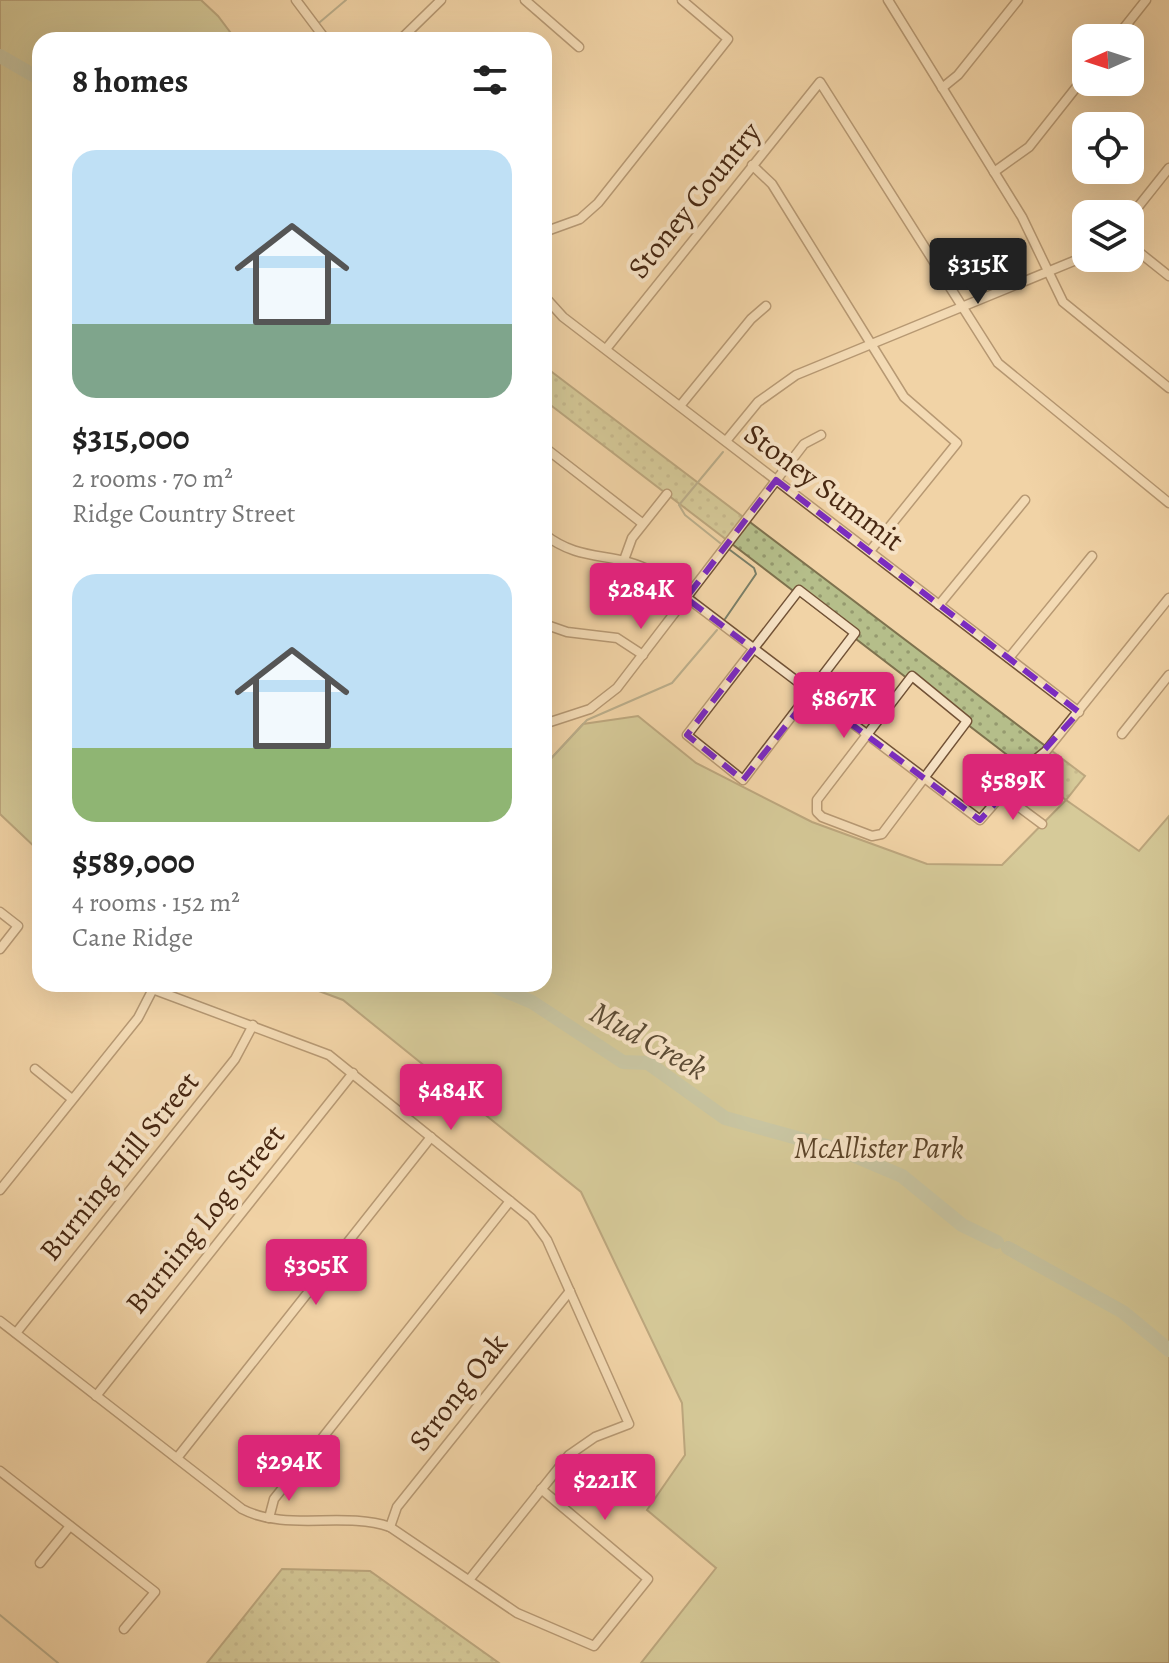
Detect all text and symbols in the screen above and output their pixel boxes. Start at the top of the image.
north arrow [1072,24,1144,96]
map controls [1072,24,1144,272]
text: 8 homes [72,57,188,104]
icon: filters [468,58,512,102]
button: locate [1072,112,1144,184]
street label: Stoney Country [618,113,770,287]
button: layers [1072,200,1144,272]
icon: home [220,202,364,346]
pin: $315K [922,238,1034,306]
text: $315K [948,246,1008,281]
text: $315,000 [72,414,190,461]
street label: Stoney Summit [736,414,912,560]
text: 2 rooms · 70 m² [72,461,233,496]
text: Ridge Country Street [72,496,295,531]
pin: $284K [585,563,697,631]
text: $284K [608,571,674,606]
icon: home [220,626,364,770]
pin: $867K [788,672,900,740]
text: $867K [812,680,876,715]
pin: $589K [957,754,1069,822]
text: $589K [981,762,1045,797]
text: $589,000 [72,838,195,885]
text: 4 rooms · 152 m² [72,885,240,920]
text: Cane Ridge [72,920,193,955]
water label: Mud Creek [582,990,716,1090]
street label: Burning Hill Street [30,1063,208,1269]
pin: $484K [395,1064,507,1132]
text: $484K [418,1072,484,1107]
street label: Burning Log Street [116,1116,294,1322]
park label: McAllister Park [794,1128,964,1168]
pin: $305K [260,1239,372,1307]
text: $305K [284,1247,348,1282]
street label: Strong Oak [399,1325,517,1459]
pin: $294K [233,1435,345,1503]
text: $294K [256,1443,322,1478]
pin: $221K [549,1454,661,1522]
text: $221K [573,1462,637,1497]

